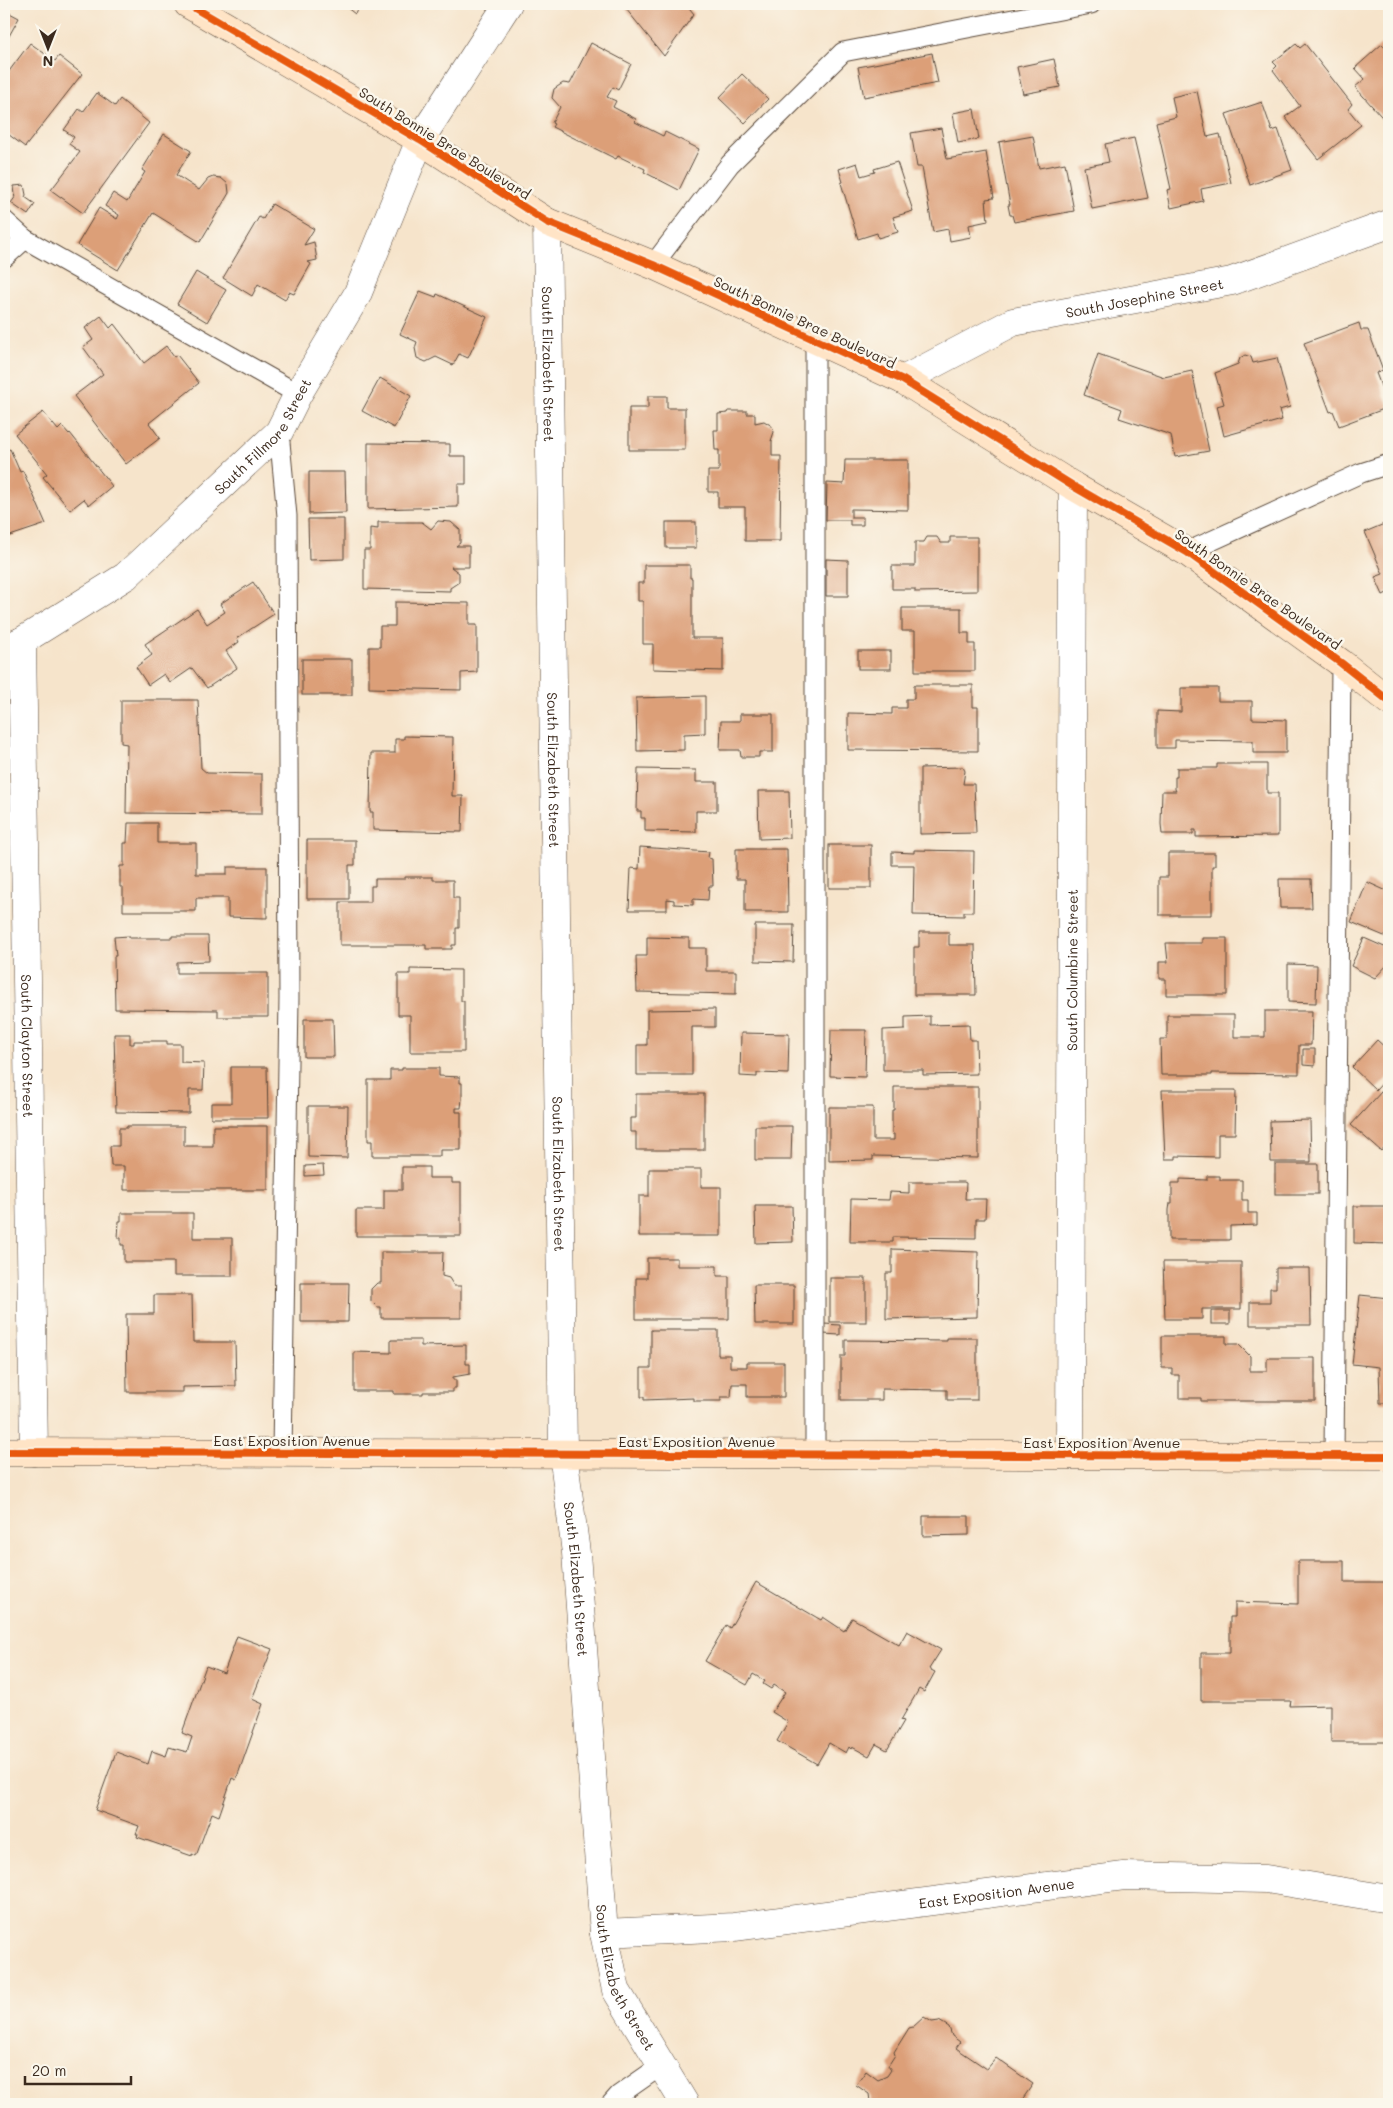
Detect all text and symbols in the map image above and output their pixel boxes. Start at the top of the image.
north arrow [22,22,72,72]
text: N [43,52,53,71]
street label: South Bonnie Brae Boulevard [356,82,534,204]
street label: South Bonnie Brae Boulevard [711,271,899,373]
street label: South Josephine Street [1064,273,1225,321]
street label: South Elizabeth Street [538,286,559,442]
street label: South Fillmore Street [210,375,315,498]
street label: South Bonnie Brae Boulevard [1171,524,1345,654]
street label: South Elizabeth Street [544,692,565,848]
street label: South Columbine Street [1062,889,1081,1051]
street label: South Clayton Street [17,974,39,1118]
street label: South Elizabeth Street [549,1096,570,1252]
street label: East Exposition Avenue [214,1431,370,1450]
street label: East Exposition Avenue [619,1432,775,1451]
street label: East Exposition Avenue [1024,1433,1180,1452]
street label: South Elizabeth Street [560,1500,593,1657]
street label: East Exposition Avenue [918,1873,1076,1912]
street label: South Elizabeth Street [592,1904,660,2054]
scale bar [25,2053,131,2085]
text: 20 m [32,2060,66,2080]

